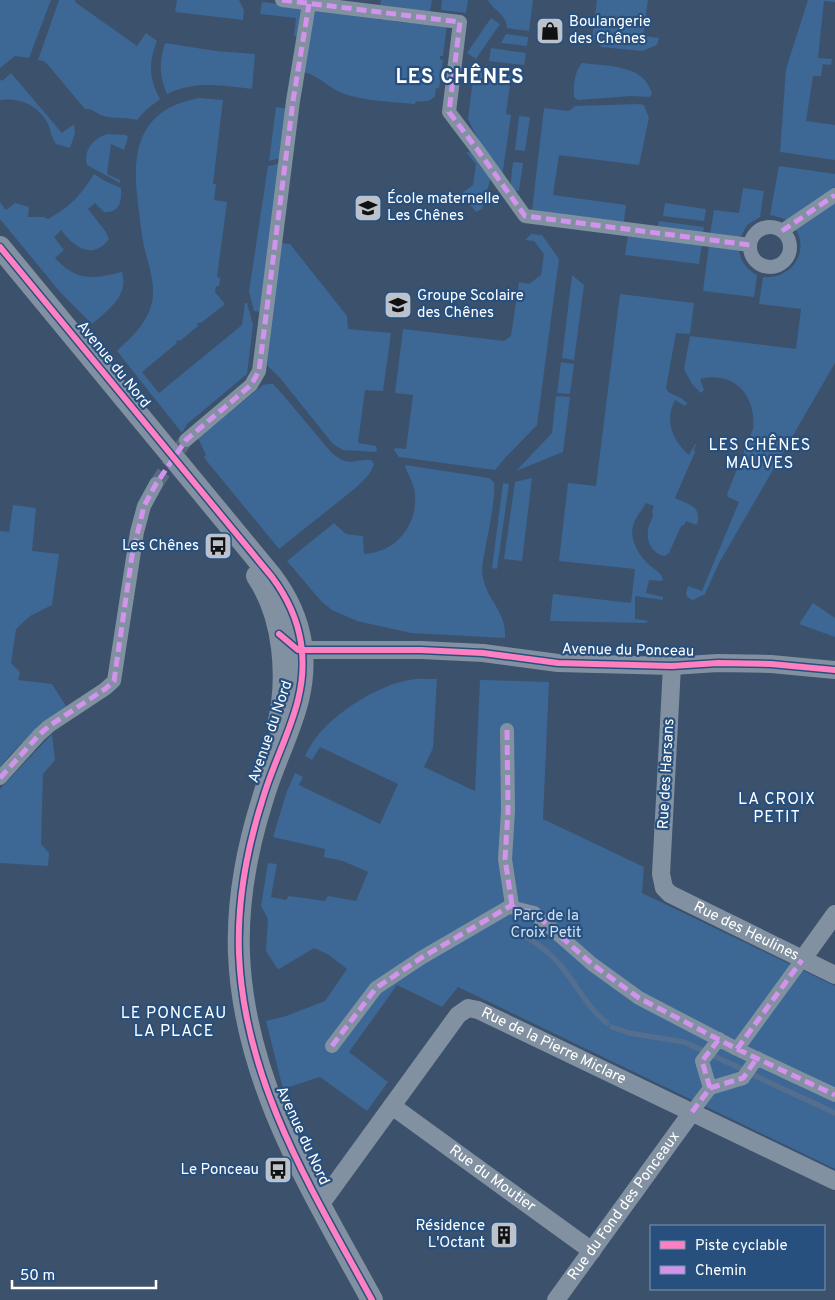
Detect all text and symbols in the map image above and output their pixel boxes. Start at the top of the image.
place label: Boulangerie des Chênes [569,13,651,49]
shop icon: Boulangerie des Chênes [535,16,565,46]
district label: LES CHÊNES [395,63,525,91]
place label: École maternelle Les Chênes [387,189,500,226]
school or university icon: École maternelle Les Chênes [353,193,383,223]
place label: Groupe Scolaire des Chênes [417,287,524,323]
school or university icon: Groupe Scolaire des Chênes [383,290,413,320]
street label: Avenue du Nord [72,317,154,413]
district label: LES CHÊNES MAUVES [709,434,811,474]
bus stop icon: Les Chênes [203,531,233,561]
place label: Les Chênes [122,537,199,556]
street label: Avenue du Ponceau [562,640,694,662]
street label: Avenue du Nord [245,678,297,786]
street label: Rue des Harsans [655,718,679,830]
district label: LA CROIX PETIT [738,790,816,828]
street label: Rue des Heulines [690,898,802,965]
park label: Parc de la Croix Petit [511,907,581,943]
street label: Rue de la Pierre Miclare [478,1003,629,1089]
district label: LE PONCEAU LA PLACE [121,1004,227,1042]
street label: Avenue du Nord [271,1084,333,1188]
street label: Rue du Fond des Ponceaux [564,1128,684,1284]
street label: Rue du Moutier [445,1141,540,1217]
bus stop icon: Le Ponceau [263,1155,293,1185]
place label: Le Ponceau [181,1161,259,1180]
place label: Résidence L'Octant [415,1217,485,1253]
building icon: Résidence L'Octant [489,1220,519,1250]
legend [650,1225,825,1290]
text: Piste cyclable [695,1237,788,1256]
scale bar [12,1258,156,1290]
text: Chemin [695,1262,747,1281]
text: 50 m [20,1267,55,1286]

